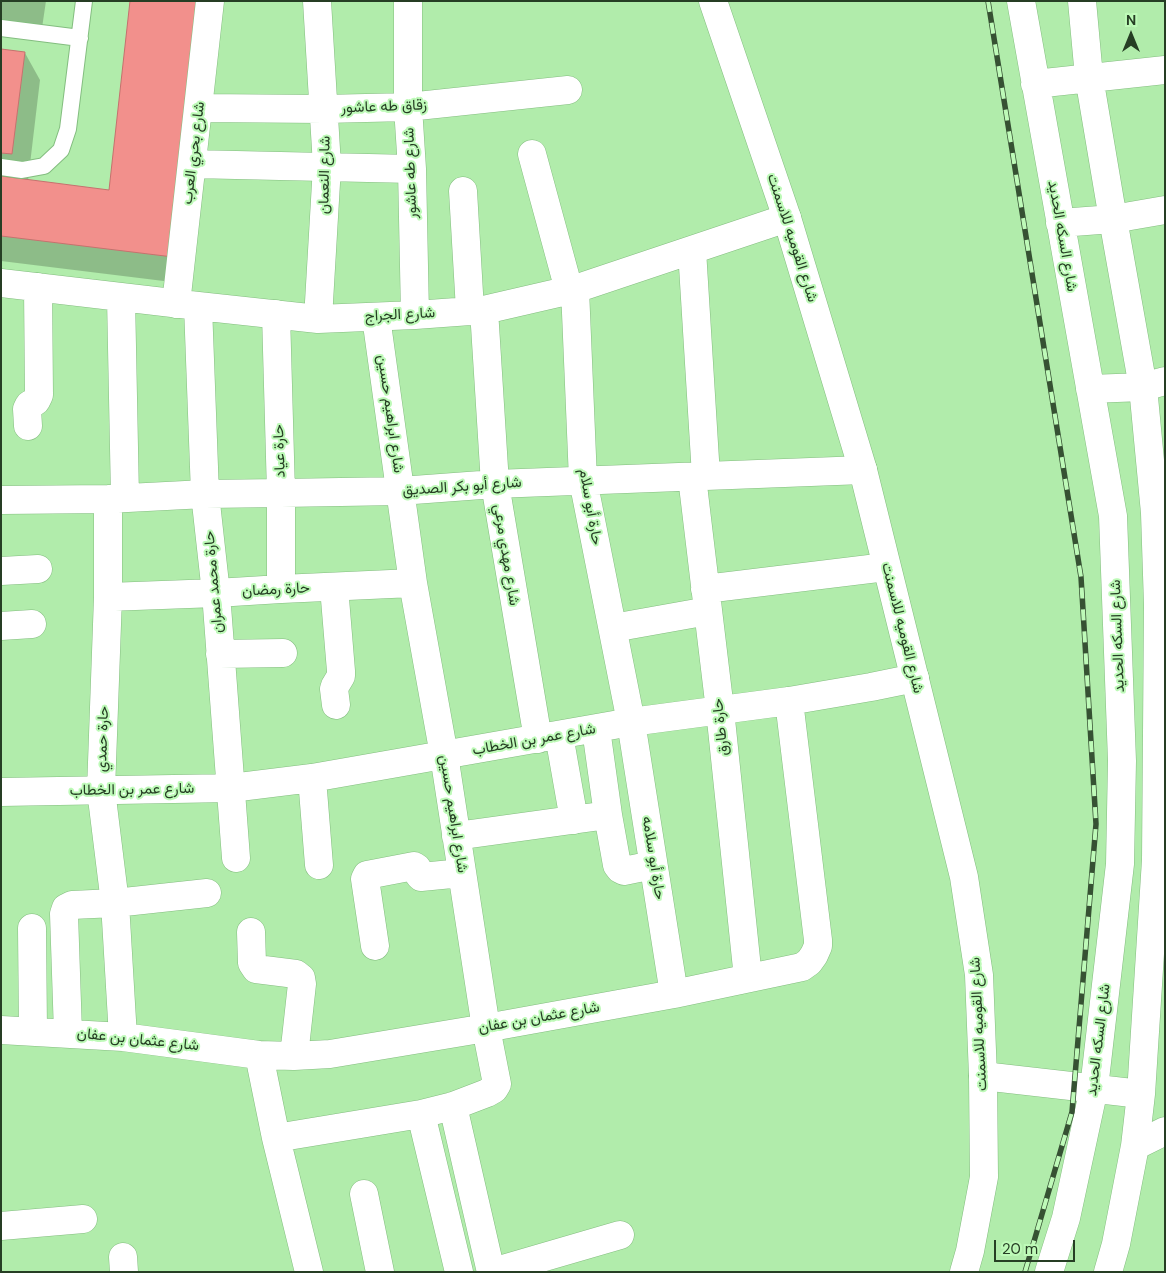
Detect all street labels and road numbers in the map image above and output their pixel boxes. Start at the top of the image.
street label: زقاق طه عاشور [341,97,427,117]
street label: شارع بحري العرب [179,101,209,205]
street label: شارع طه عاشور [400,127,422,219]
street label: شارع النعمان [315,136,335,214]
street label: شارع القوميه للاسمنت [763,171,821,305]
street label: شارع السكه الحديد [1043,179,1081,293]
street label: شارع الجراج [364,304,436,326]
street label: شارع ابراهيم حسين [373,354,407,474]
street label: حارة عياد [270,424,290,478]
street label: حارة أبو سلام [574,467,606,547]
street label: شارع أبو بكر الصديق [402,474,522,500]
street label: شارع مهدي مرعي [489,503,523,607]
street label: حارة محمد عمران [201,530,227,634]
street label: شارع القوميه للاسمنت [877,561,927,695]
street label: حارة رمضان [242,579,310,601]
street label: شارع السكه الحديد [1107,579,1129,693]
street label: حارة طارق [709,697,733,757]
street label: حارة حمدي [93,706,113,772]
street label: شارع عمر بن الخطاب [471,720,597,760]
street label: شارع ابراهيم حسين [435,754,471,874]
street label: شارع عمر بن الخطاب [69,780,195,800]
street label: حارة أبو سلامه [638,815,668,901]
street label: شارع القوميه للاسمنت [967,957,991,1091]
street label: شارع السكه الحديد [1083,983,1115,1097]
street label: شارع عثمان بن عفان [477,998,601,1038]
street label: شارع عثمان بن عفان [76,1025,200,1055]

